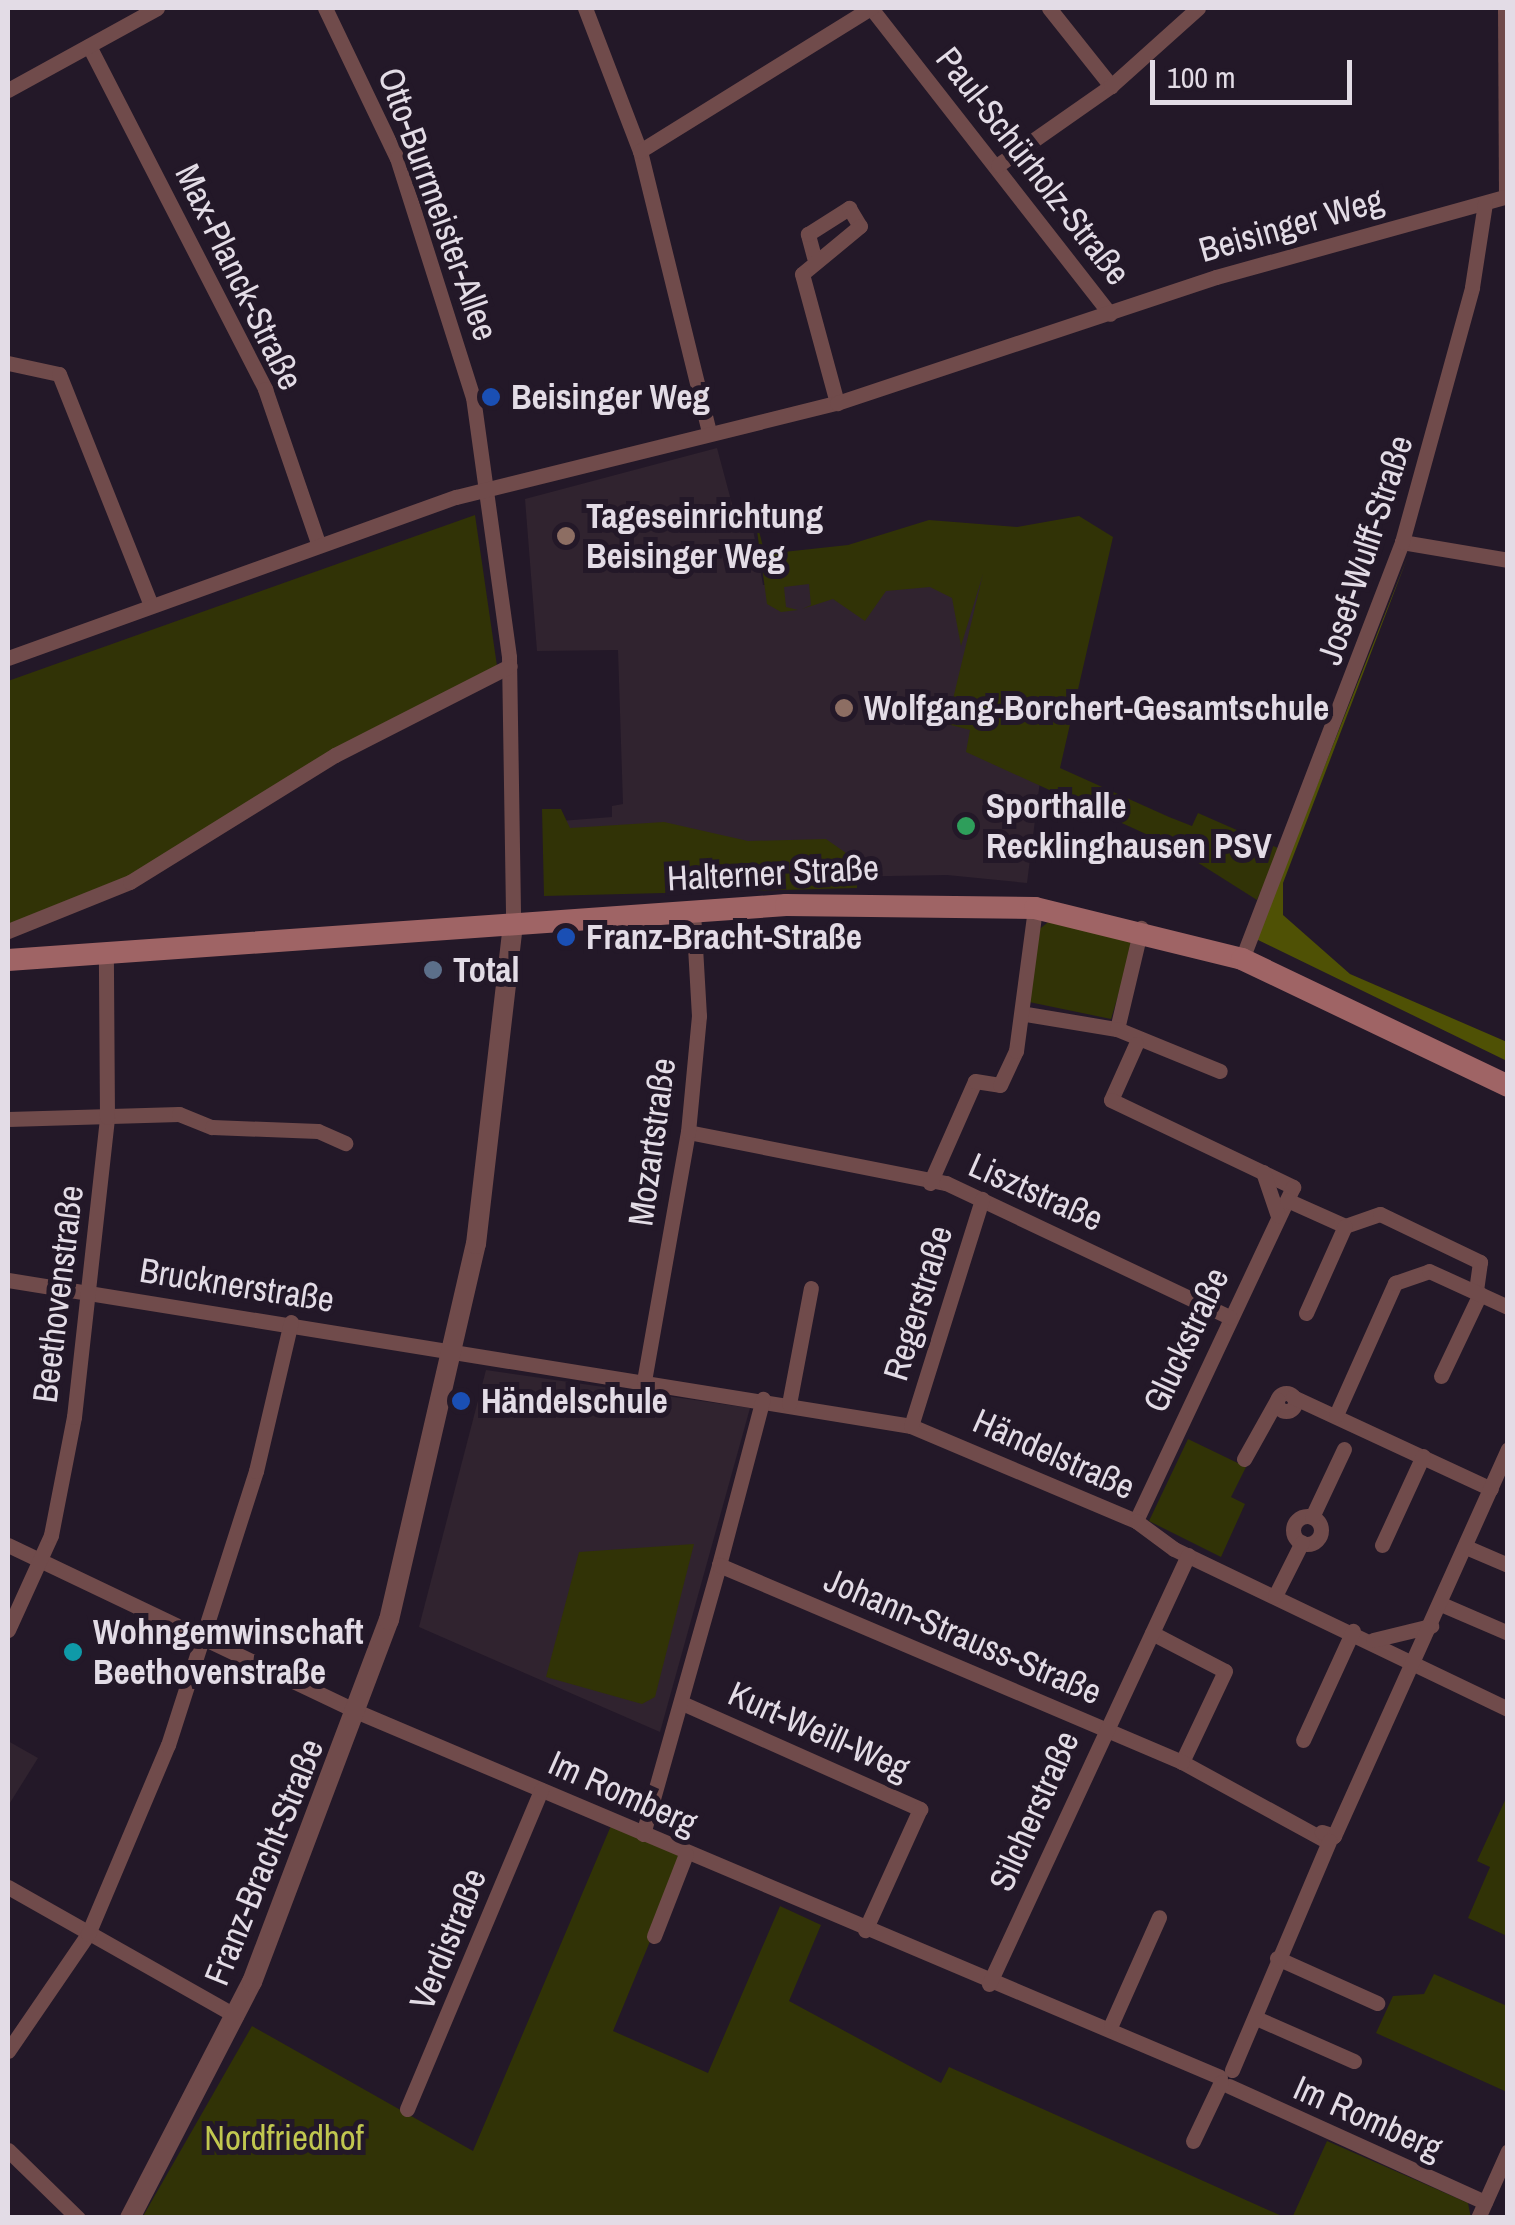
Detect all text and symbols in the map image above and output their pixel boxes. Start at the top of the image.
street label: Paul-Schürholz-Straße [927,39,1139,293]
scale bar [1155,40,1358,102]
text: 100 m [1167,57,1235,97]
street label: Otto-Burrmeister-Allee [369,62,507,346]
street label: Max-Planck-Straße [166,157,312,397]
street label: Beisinger Weg [1194,179,1388,271]
place label: Beisinger Weg [511,376,710,418]
marker: Beisinger Weg [480,386,502,408]
street label: Josef-Wulff-Straße [1308,430,1422,670]
place label: Tageseinrichtung Beisinger Weg [586,495,823,577]
marker: Tageseinrichtung Beisinger Weg [555,525,577,547]
place label: Wolfgang-Borchert-Gesamtschule [864,687,1329,729]
marker: Wolfgang-Borchert-Gesamtschule [833,697,855,719]
place label: Sporthalle Recklinghausen PSV [986,785,1272,867]
marker: Sporthalle Recklinghausen PSV [955,815,977,837]
street label: Halterner Straße [666,846,880,900]
place label: Franz-Bracht-Straße [586,916,862,958]
marker: Franz-Bracht-Straße [555,926,577,948]
place label: Total [453,949,519,991]
marker: Total [422,959,444,981]
street label: Mozartstraße [619,1055,685,1229]
street label: Lisztstraße [963,1144,1109,1240]
street label: Beethovenstraße [24,1183,92,1405]
street label: Regerstraße [875,1221,961,1385]
street label: Brucknerstraße [137,1249,337,1321]
street label: Gluckstraße [1134,1261,1238,1419]
place label: Händelschule [481,1380,668,1422]
marker: Händelschule [450,1390,472,1412]
street label: Händelstraße [967,1400,1141,1508]
street label: Johann-Strauss-Straße [818,1559,1108,1713]
place label: Wohngemwinschaft Beethovenstraße [93,1611,364,1693]
marker: Wohngemwinschaft Beethovenstraße [62,1641,84,1663]
street label: Kurt-Weill-Weg [722,1672,916,1790]
street label: Silcherstraße [980,1725,1088,1897]
street label: Franz-Bracht-Straße [196,1733,332,1991]
street label: Im Romberg [542,1742,704,1844]
street label: Verdistraße [401,1862,495,2016]
street label: Im Romberg [1287,2067,1449,2169]
park label: Nordfriedhof [204,2117,364,2159]

